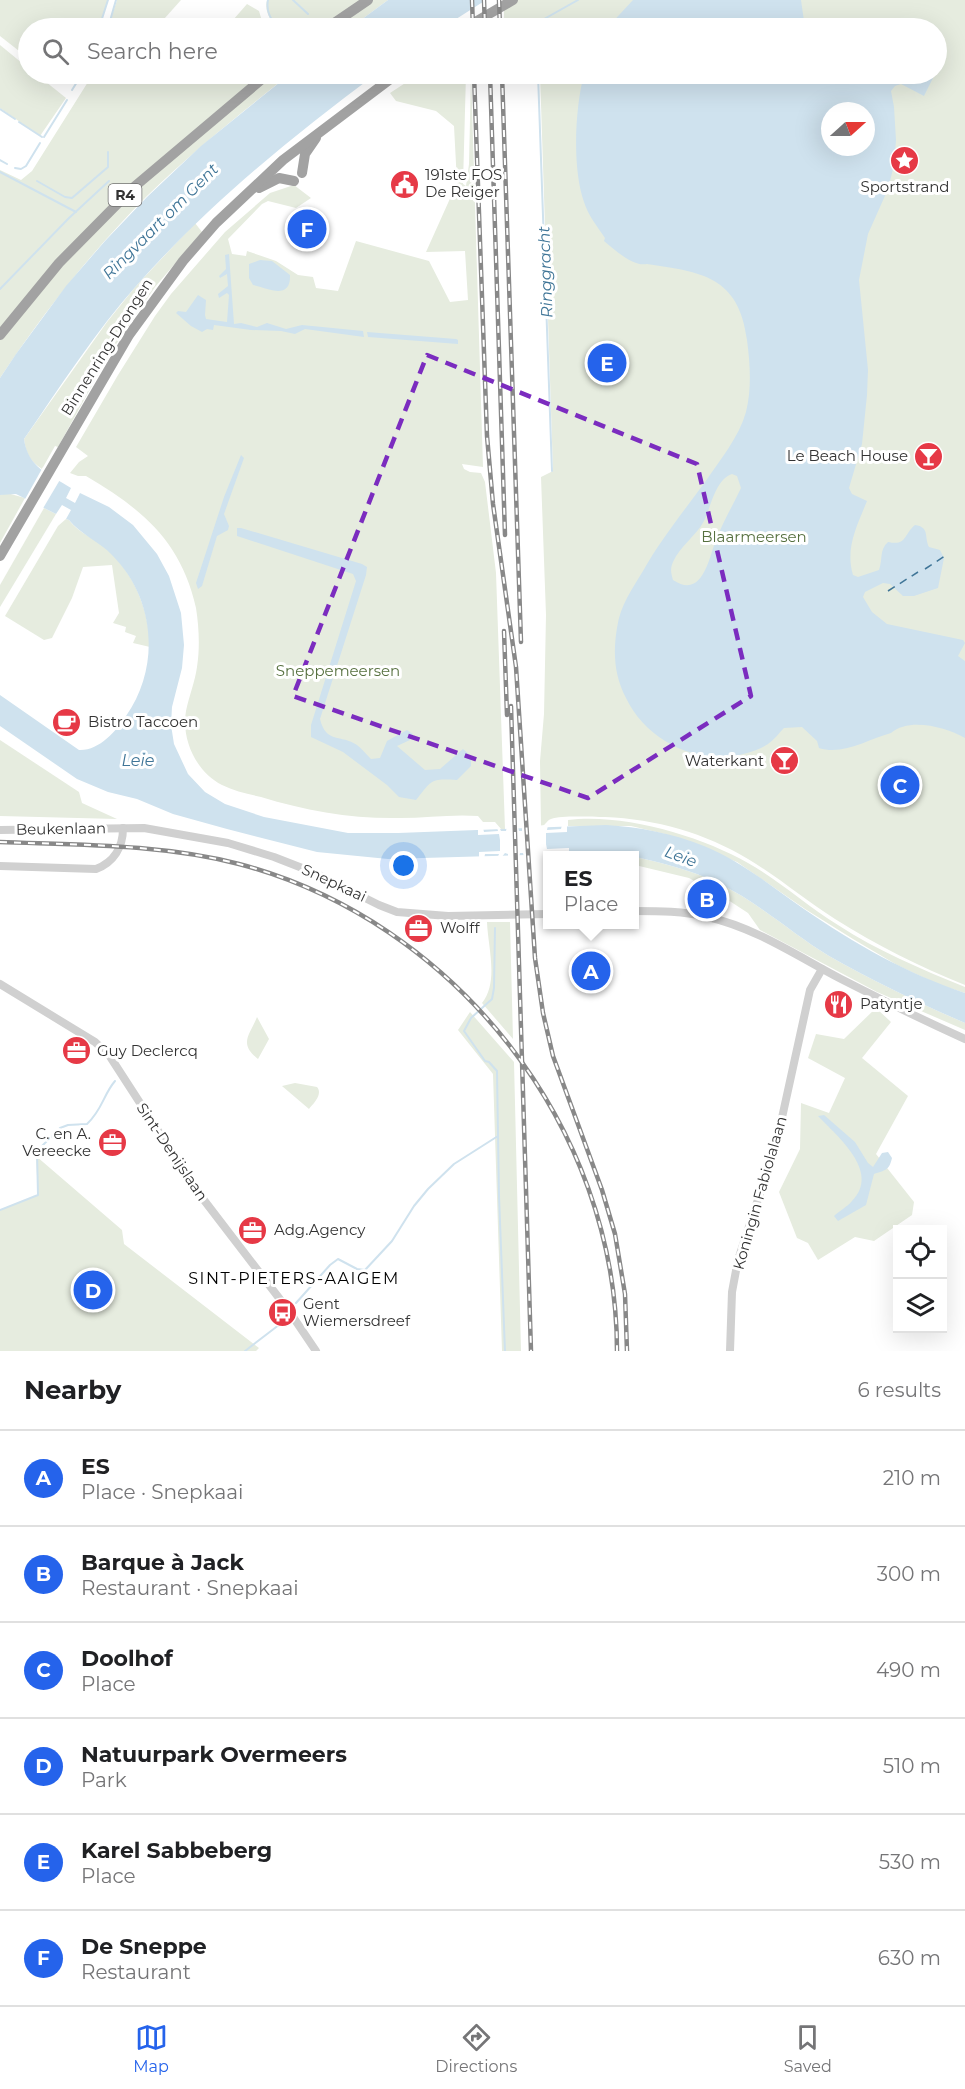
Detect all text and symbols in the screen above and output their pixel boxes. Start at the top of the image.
search box [18,18,947,84]
icon: search [39,35,72,68]
text: Search here [87,38,218,65]
north arrow [821,102,875,156]
place icon: Sportstrand [889,144,921,176]
water label: Ringvaart om Gent [99,159,222,283]
place label: 191ste FOS De Reiger [425,165,502,201]
public building icon: 191ste FOS De Reiger [388,168,420,200]
place label: Sportstrand [860,177,950,196]
road number: R4 [108,184,142,206]
pin: F [288,206,326,252]
water label: Ringgracht [534,225,557,318]
street label: Binnenring-Drongen [57,275,157,419]
pin: E [588,340,626,386]
bar icon: Le Beach House [913,440,945,472]
place label: Le Beach House [787,446,908,465]
park label: Blaarmeersen [701,527,807,546]
park label: Sneppemeersen [276,661,400,680]
cafe icon: Bistro Taccoen [51,706,83,738]
place label: Bistro Taccoen [88,712,198,731]
bar icon: Waterkant [769,745,801,777]
water label: Leie [122,751,154,770]
place label: Waterkant [685,751,764,770]
pin: C [880,762,920,808]
street label: Beukenlaan [16,818,106,839]
water label: Leie [662,842,700,871]
your location [389,851,418,880]
popup [543,851,639,929]
street label: Snepkaai [299,859,370,906]
text: ES [564,865,592,892]
pin: B [688,876,726,922]
text: Place [564,892,618,916]
office icon: Wolff [403,912,435,944]
place label: Wolff [440,918,480,937]
pin: A [572,948,610,994]
restaurant icon: Patyntje [823,988,855,1020]
place label: Patyntje [860,994,922,1013]
office icon: Guy Declercq [60,1035,92,1067]
place label: Guy Declercq [97,1041,198,1060]
street label: Sint-Denijslaan [133,1099,212,1204]
street label: Koningin Fabiolalaan [729,1114,791,1272]
place label: C. en A. Vereecke [22,1124,91,1160]
office icon: C. en A. Vereecke [96,1127,128,1159]
office icon: Adg.Agency [237,1214,269,1246]
place label: Adg.Agency [274,1220,366,1239]
map controls [893,1225,947,1333]
button: locate [893,1225,947,1279]
pin: D [74,1268,112,1312]
district label: SINT-PIETERS-AAIGEM [188,1269,400,1288]
button: layers [893,1279,947,1333]
place label: Gent Wiemersdreef [303,1294,411,1330]
bus stop icon: Gent Wiemersdreef [266,1297,298,1329]
text: Nearby [24,1374,121,1406]
text: 6 results [857,1378,941,1402]
text: ES [81,1453,110,1480]
text: A [36,1466,51,1490]
text: 210 m [883,1466,941,1490]
text: Place · Snepkaai [81,1480,243,1504]
text: Barque à Jack [81,1549,244,1576]
text: B [36,1562,51,1586]
text: 300 m [877,1562,941,1586]
text: Restaurant · Snepkaai [81,1576,299,1600]
text: Doolhof [81,1645,173,1672]
text: C [36,1658,51,1682]
text: 490 m [876,1658,941,1682]
text: Place [81,1672,136,1696]
text: Natuurpark Overmeers [81,1741,347,1768]
text: D [35,1754,52,1778]
text: 510 m [883,1754,941,1778]
text: Park [81,1768,127,1792]
text: Karel Sabbeberg [81,1837,272,1864]
text: E [37,1850,50,1874]
text: 530 m [879,1850,941,1874]
text: Place [81,1864,136,1888]
text: De Sneppe [81,1933,207,1960]
text: F [37,1946,50,1970]
text: 630 m [878,1946,941,1970]
text: Restaurant [81,1960,191,1984]
tab: Map [133,2021,169,2076]
tab: Directions [435,2021,517,2076]
tab: Saved [784,2021,832,2076]

